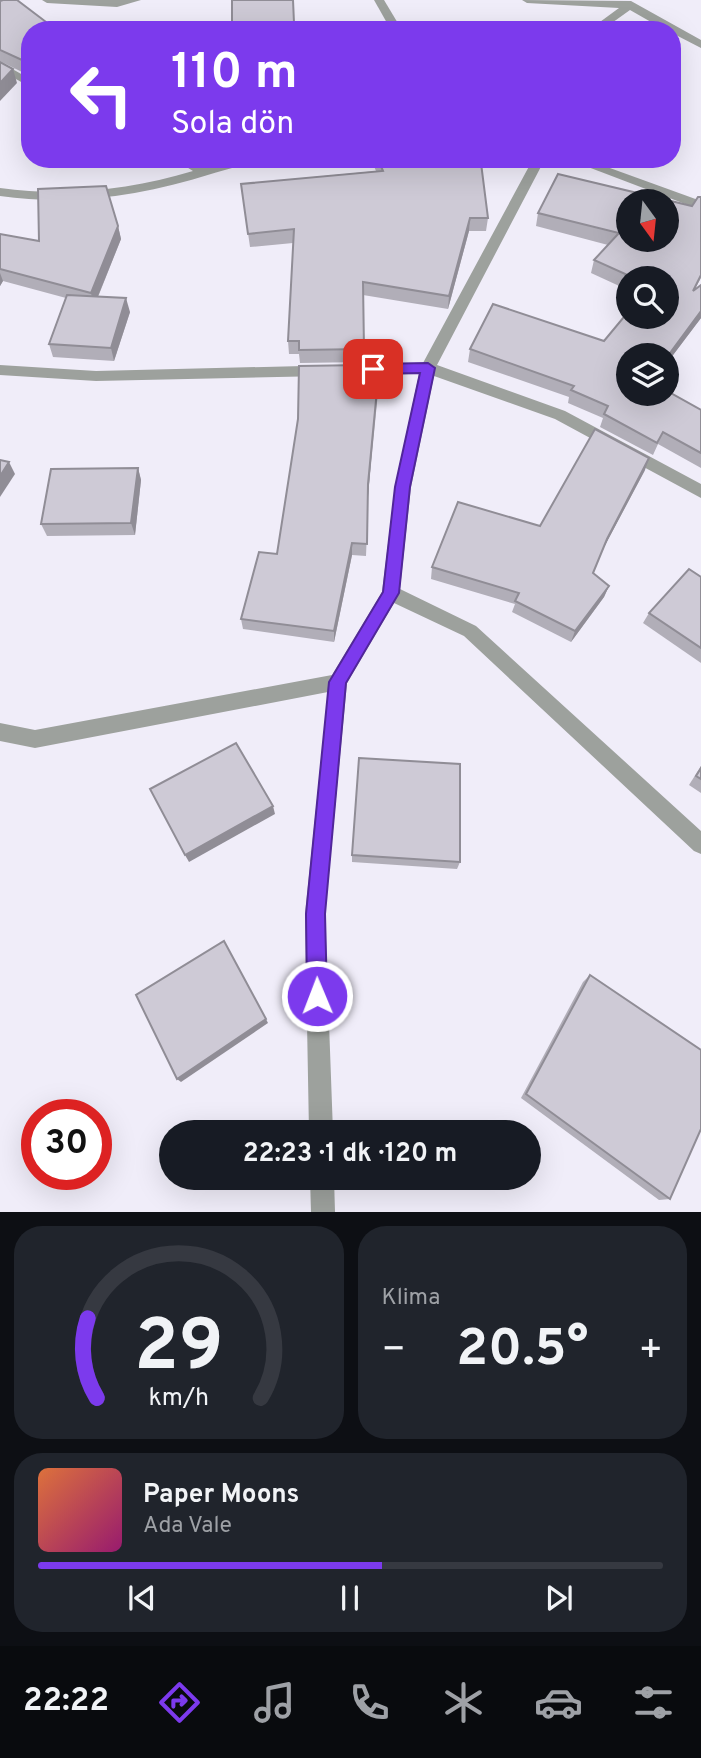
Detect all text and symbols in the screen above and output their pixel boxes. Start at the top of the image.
text: 110 m [171,44,298,106]
icon: left [56,49,147,140]
text: Sola dön [171,105,294,145]
north arrow [616,189,679,252]
map controls [616,189,679,406]
button: search [616,266,679,329]
pin [343,339,403,399]
button: layers [616,343,679,406]
icon: arrive [354,350,392,388]
position arrow [280,959,354,1033]
speed limit sign: 30 [21,1099,112,1190]
text: 22:23 · 1 dk · 120 m [243,1138,457,1171]
text: Klima [382,1284,440,1313]
text: 29 [134,1305,223,1397]
text: 20.5° [456,1318,588,1384]
text: − [382,1327,406,1376]
text: + [638,1327,663,1376]
text: km/h [148,1383,209,1415]
text: Paper Moons [143,1479,299,1512]
text: Ada Vale [143,1512,232,1541]
icon: previous [123,1579,161,1617]
icon: pause [331,1579,369,1617]
icon: next [540,1579,578,1617]
icon: directions [155,1678,204,1727]
icon: music [250,1678,299,1727]
icon: phone [345,1678,394,1727]
icon: climate [439,1678,488,1727]
icon: car [534,1678,583,1727]
icon: filters [629,1678,678,1727]
text: 22:22 [23,1682,109,1722]

